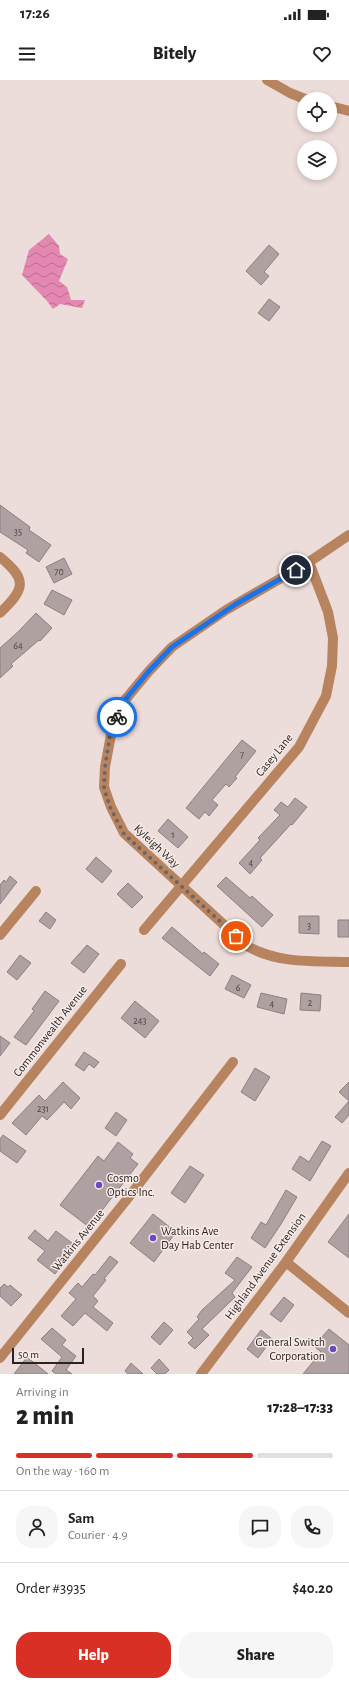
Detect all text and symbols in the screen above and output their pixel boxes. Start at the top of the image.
text: 17:26 [20,6,50,21]
icon: menu [16,43,38,65]
icon: heart [311,43,333,65]
text: Bitely [153,45,196,63]
map controls [297,92,337,180]
button: locate [297,92,337,132]
button: layers [297,140,337,180]
house number: 35 [14,527,22,537]
pin [279,553,313,587]
icon: home [285,559,307,581]
house number: 70 [54,567,64,577]
house number: 64 [13,641,23,651]
courier [97,697,137,737]
icon: bike [106,706,128,728]
street label: Casey Lane [253,731,295,779]
house number: 7 [240,750,244,760]
street label: Kyleigh Way [131,822,182,871]
house number: 1 [171,830,175,840]
house number: 4 [249,858,254,868]
pin [219,919,253,953]
house number: 3 [307,921,311,931]
icon: bag [225,925,247,947]
street label: Commonwealth Avenue [11,983,89,1079]
house number: 6 [236,983,241,993]
house number: 2 [308,998,313,1008]
house number: 4 [270,999,275,1009]
house number: 243 [133,1016,147,1026]
house number: 231 [37,1104,49,1114]
place label: Cosmo Optics Inc. [107,1172,155,1198]
marker: Cosmo Optics Inc. [94,1180,104,1190]
street label: Watkins Avenue [50,1207,106,1273]
street label: Highland Avenue Extension [222,1210,308,1322]
place label: Watkins Ave Day Hab Center [161,1225,234,1252]
marker: Watkins Ave Day Hab Center [148,1233,158,1243]
place label: General Switch Corporation [256,1336,325,1362]
marker: General Switch Corporation [328,1344,338,1354]
scale bar [12,1346,84,1365]
text: 50 m [18,1349,39,1360]
text: Arriving in [16,1386,69,1399]
text: 17:28–17:33 [267,1400,333,1415]
text: 2 min [16,1403,74,1429]
text: On the way · 160 m [16,1465,109,1478]
button: person [16,1506,58,1548]
button: chat [239,1506,281,1548]
button: phone [291,1506,333,1548]
text: Sam [68,1511,94,1526]
text: Courier · 4.9 [68,1529,128,1542]
text: Order #3935 [16,1581,86,1596]
text: $40.20 [293,1581,333,1596]
button: Help [16,1632,171,1678]
button: Share [179,1632,333,1678]

